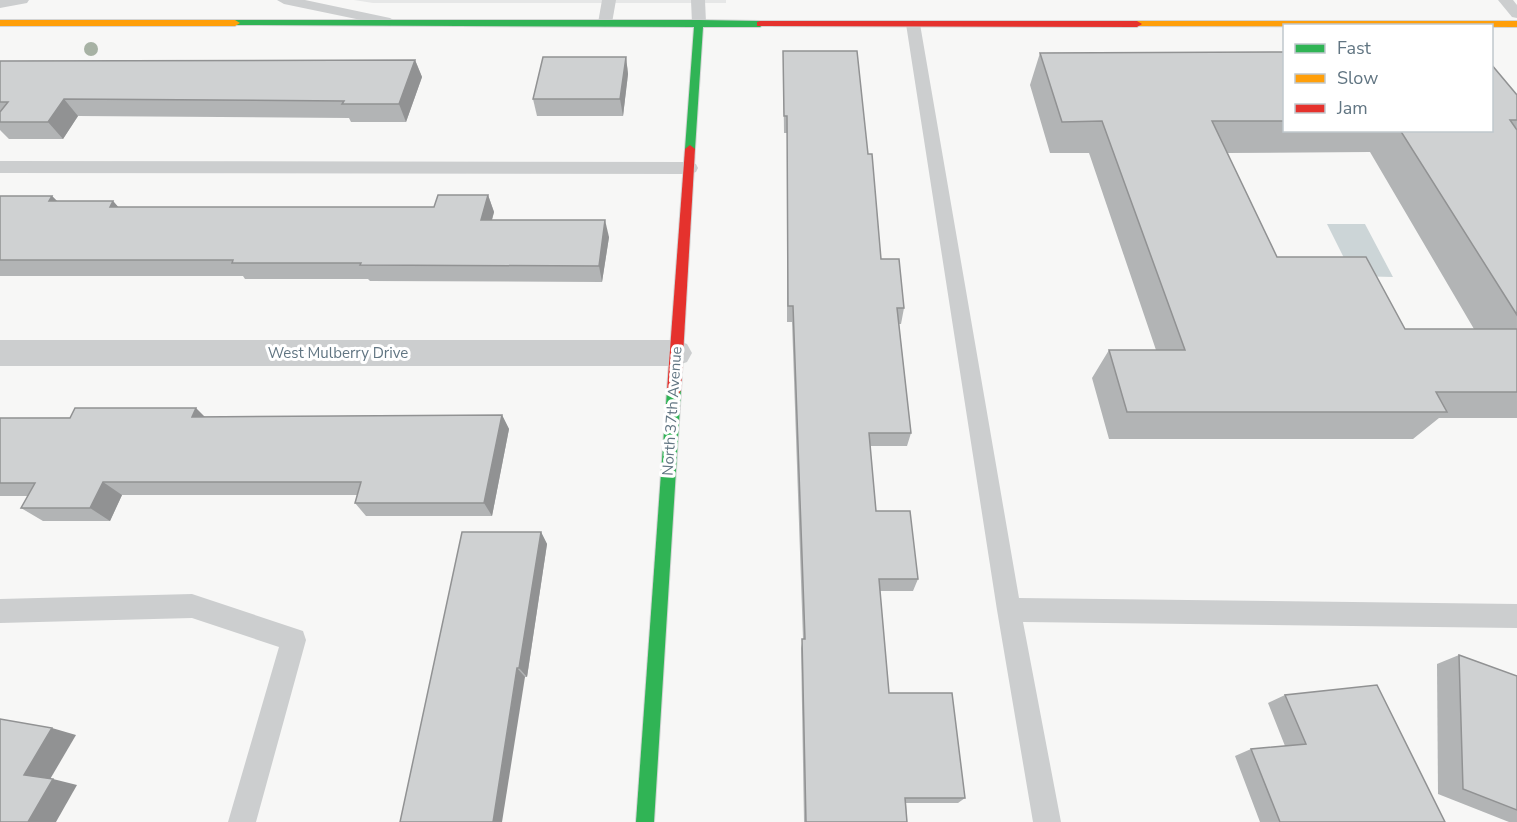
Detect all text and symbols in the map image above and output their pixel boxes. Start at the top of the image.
legend [1283,24,1493,132]
text: Fast [1337,36,1372,60]
text: Slow [1337,66,1378,90]
text: Jam [1336,96,1368,120]
street label: West Mulberry Drive [268,343,408,363]
street label: North 37th Avenue [658,346,686,476]

